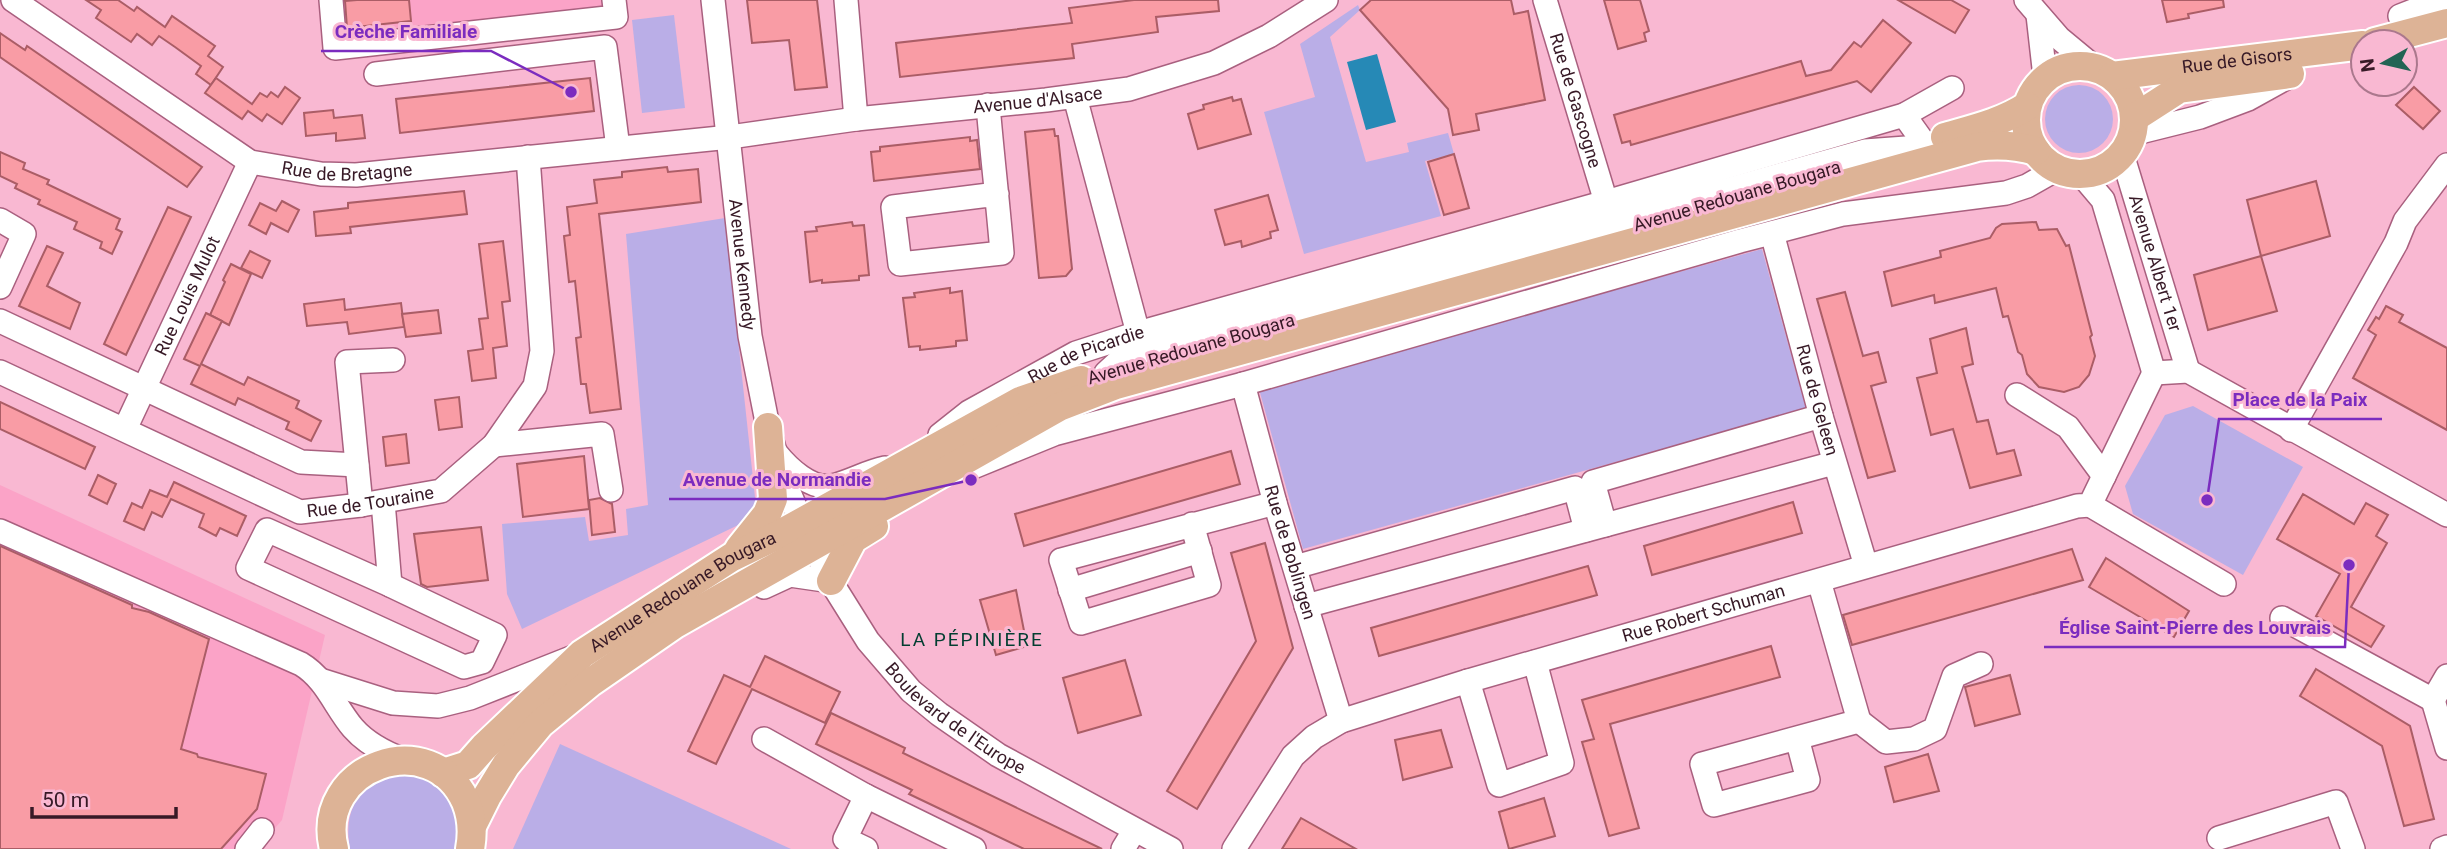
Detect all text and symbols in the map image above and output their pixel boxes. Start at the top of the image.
callout: Crèche Familiale [321,11,491,51]
text: Crèche Familiale [335,20,477,43]
north arrow [2349,28,2419,98]
street label: Rue de Gascogne [1546,30,1606,170]
street label: Rue de Gisors [2181,43,2293,77]
text: N [2355,57,2380,74]
street label: Avenue d'Alsace [972,82,1103,117]
street label: Avenue Redouane Bougara [1631,156,1843,235]
street label: Rue de Bretagne [280,157,413,185]
street label: Avenue Albert 1er [2125,192,2186,334]
street label: Avenue Kennedy [725,198,760,332]
street label: Rue Louis Mulot [150,233,224,359]
street label: Avenue Redouane Bougara [1085,309,1297,388]
street label: Rue de Picardie [1024,321,1146,387]
street label: Rue de Geleen [1792,342,1843,458]
callout: Place de la Paix [2219,379,2382,419]
text: Place de la Paix [2233,388,2368,411]
callout: Avenue de Normandie [669,459,885,499]
text: Avenue de Normandie [683,468,871,491]
street label: Rue de Touraine [305,481,435,521]
street label: Rue de Boblingen [1261,483,1321,622]
street label: Avenue Redouane Bougara [585,527,779,656]
street label: Rue Robert Schuman [1619,579,1787,646]
callout: Église Saint-Pierre des Louvrais [2044,607,2345,647]
text: Église Saint-Pierre des Louvrais [2059,616,2331,639]
district label: LA PÉPINIÈRE [900,628,1044,651]
street label: Boulevard de l'Europe [881,658,1029,778]
scale bar [32,776,175,820]
text: 50 m [42,788,89,812]

